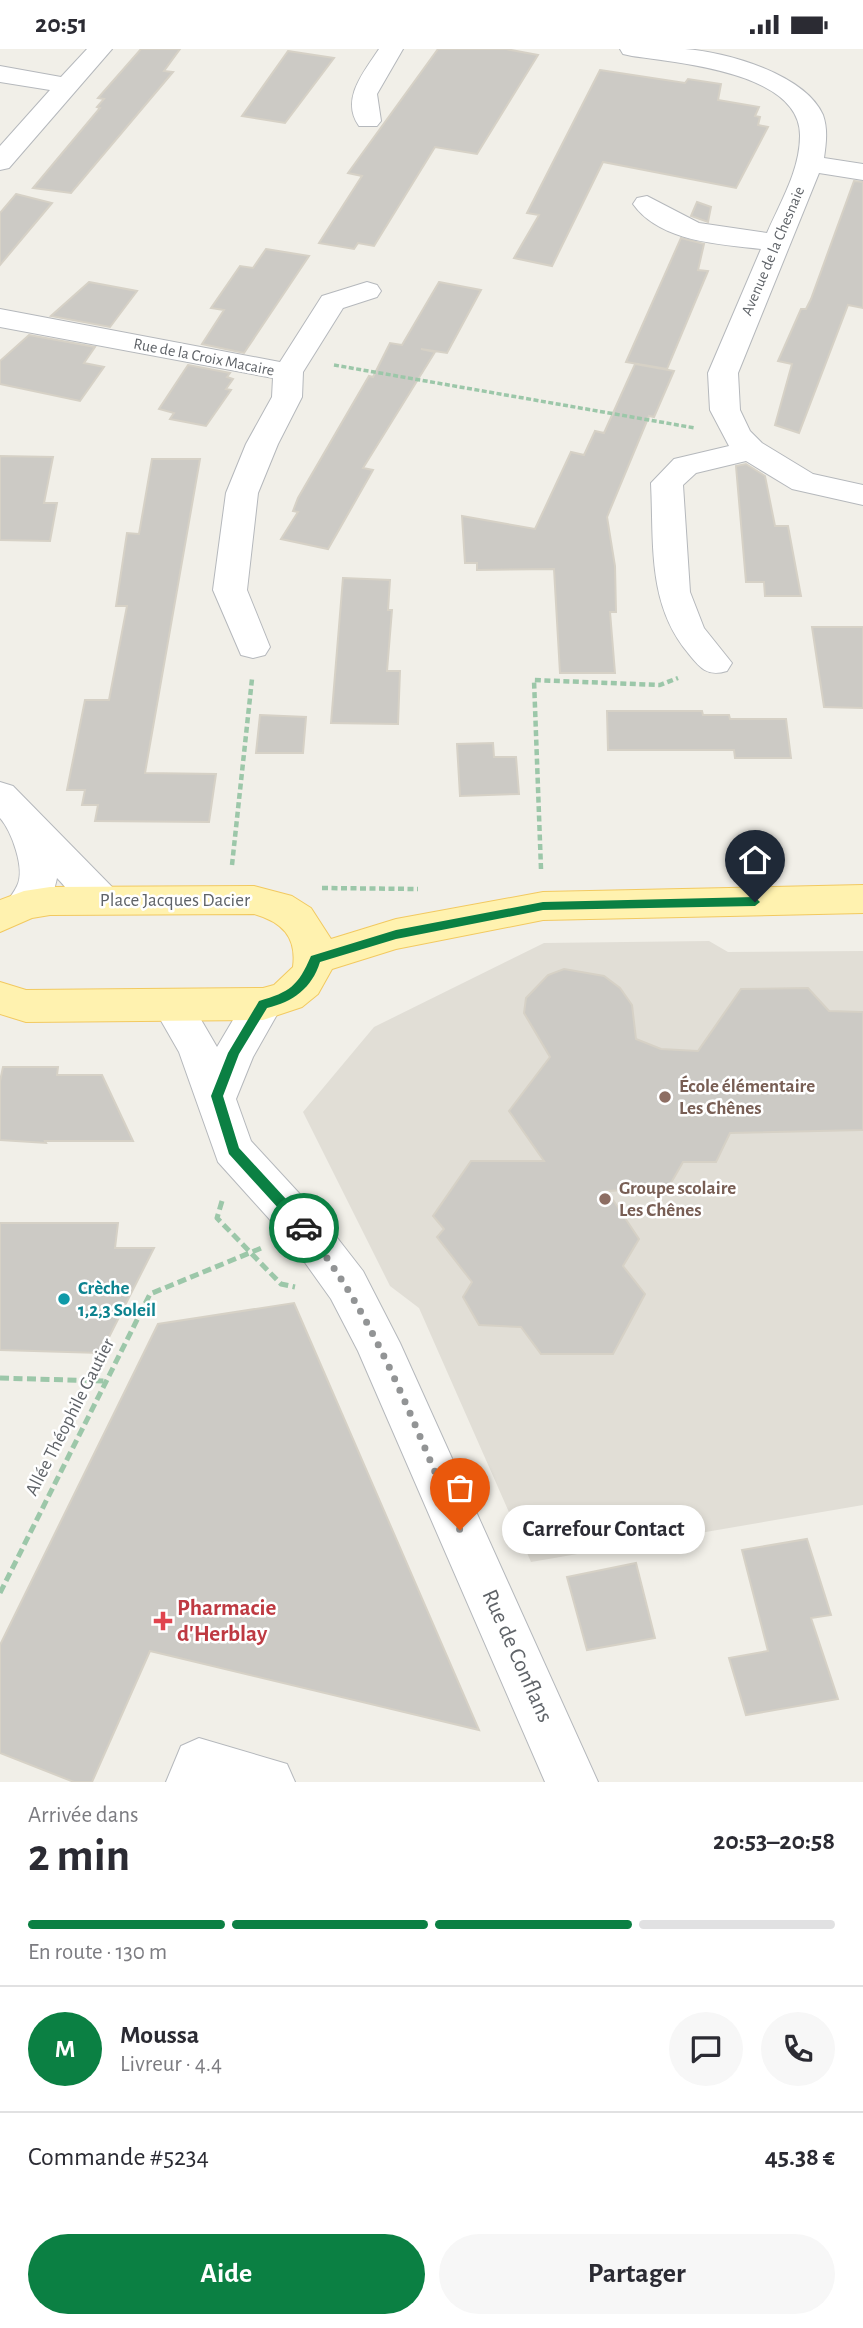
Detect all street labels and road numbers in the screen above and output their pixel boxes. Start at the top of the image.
street label: Avenue de la Chesnaie [739,184,807,318]
street label: Rue de la Croix Macaire [132,335,276,379]
street label: Place Jacques Dacier [100,891,250,910]
street label: Allée Théophile Gautier [22,1335,118,1499]
street label: Rue de Conflans [477,1586,557,1726]

